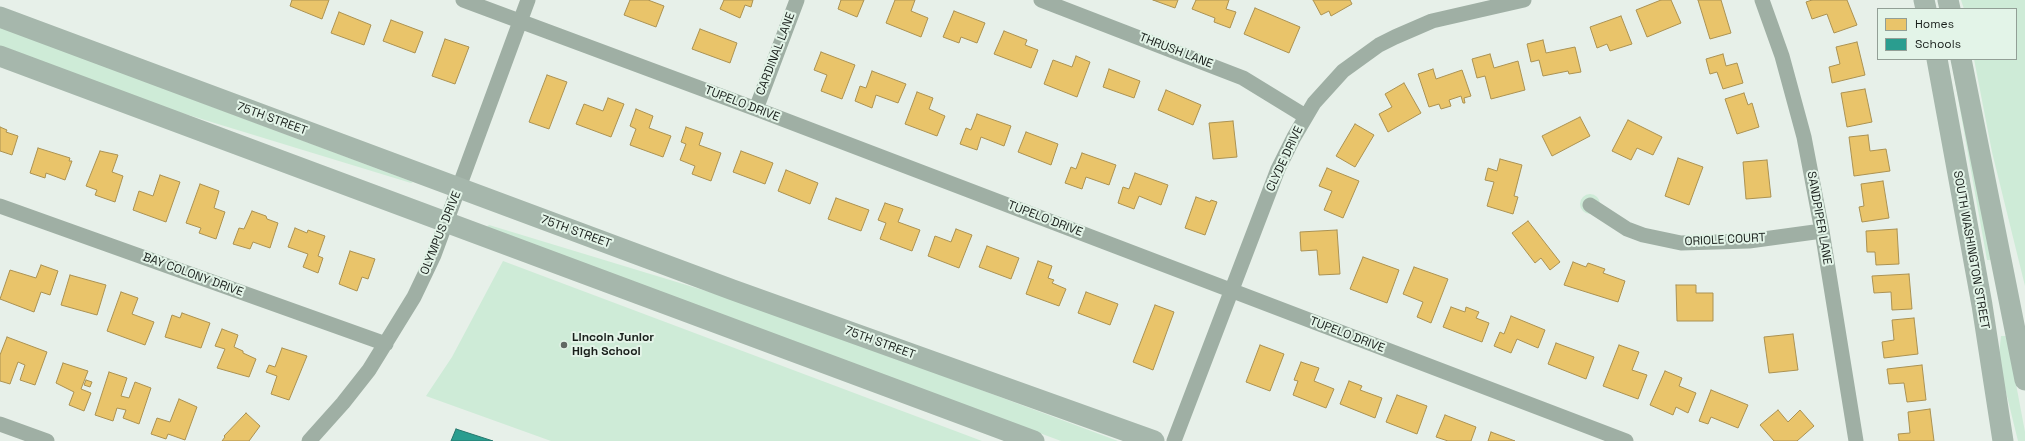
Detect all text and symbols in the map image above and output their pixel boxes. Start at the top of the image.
legend [1877,8,2017,60]
street label: CARDINAL LANE [754,11,798,97]
text: Homes [1915,16,1954,32]
street label: THRUSH LANE [1137,30,1215,72]
text: Schools [1915,36,1961,52]
street label: TUPELO DRIVE [703,83,781,125]
street label: 75TH STREET [235,100,309,138]
street label: CLYDE DRIVE [1264,124,1306,194]
street label: SANDPIPER LANE [1804,170,1834,266]
street label: SOUTH WASHINGTON STREET [1950,170,1992,330]
street label: OLYMPUS DRIVE [418,189,464,277]
street label: TUPELO DRIVE [1006,198,1084,240]
street label: 75TH STREET [539,213,613,251]
street label: ORIOLE COURT [1684,231,1766,249]
street label: BAY COLONY DRIVE [141,250,245,300]
street label: TUPELO DRIVE [1308,314,1386,356]
street label: 75TH STREET [843,324,917,362]
place label: Lincoln Junior High School [572,331,654,359]
marker: Lincoln Junior High School [559,340,569,350]

